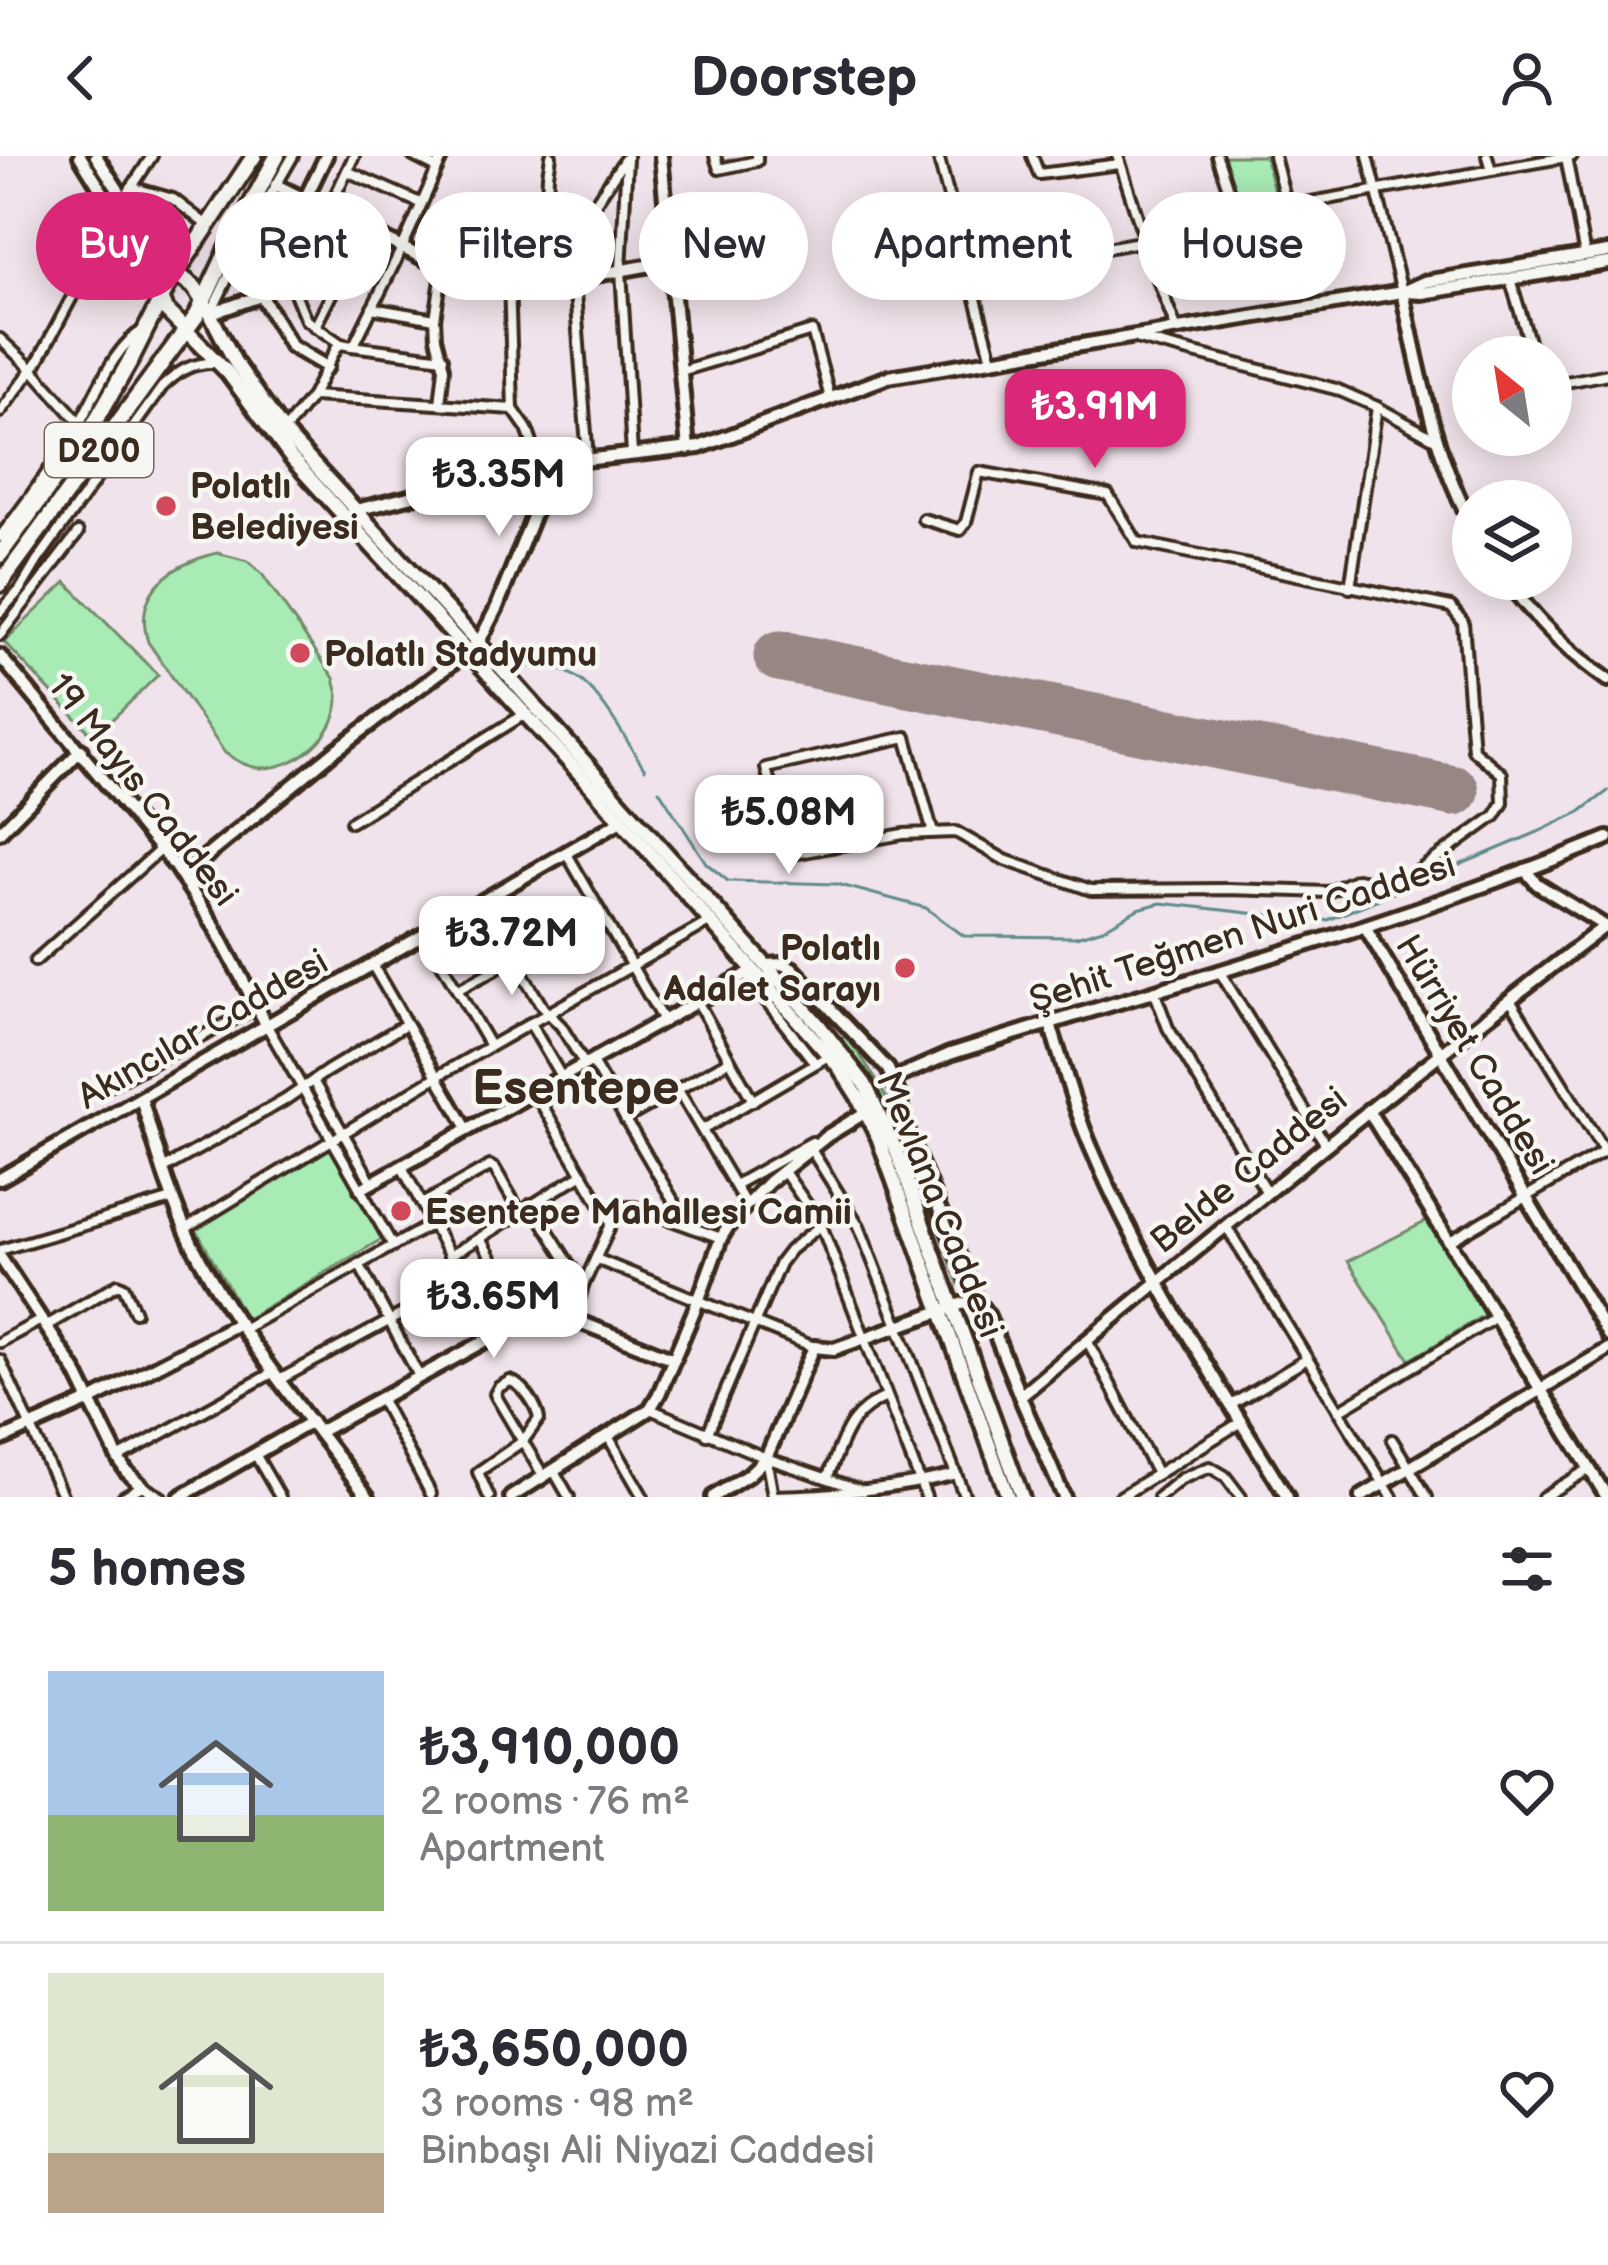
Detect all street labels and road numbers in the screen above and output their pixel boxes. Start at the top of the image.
road number: D200 [45,423,153,477]
street label: 19 Mayıs Caddesi [38,666,246,915]
street label: Şehit Teğmen Nuri Caddesi [1024,844,1461,1023]
street label: Hürriyet Caddesi [1385,928,1562,1183]
street label: Akıncılar Caddesi [70,941,336,1119]
street label: Mevlana Caddesi [866,1066,1012,1344]
street label: Belde Caddesi [1143,1079,1356,1263]

